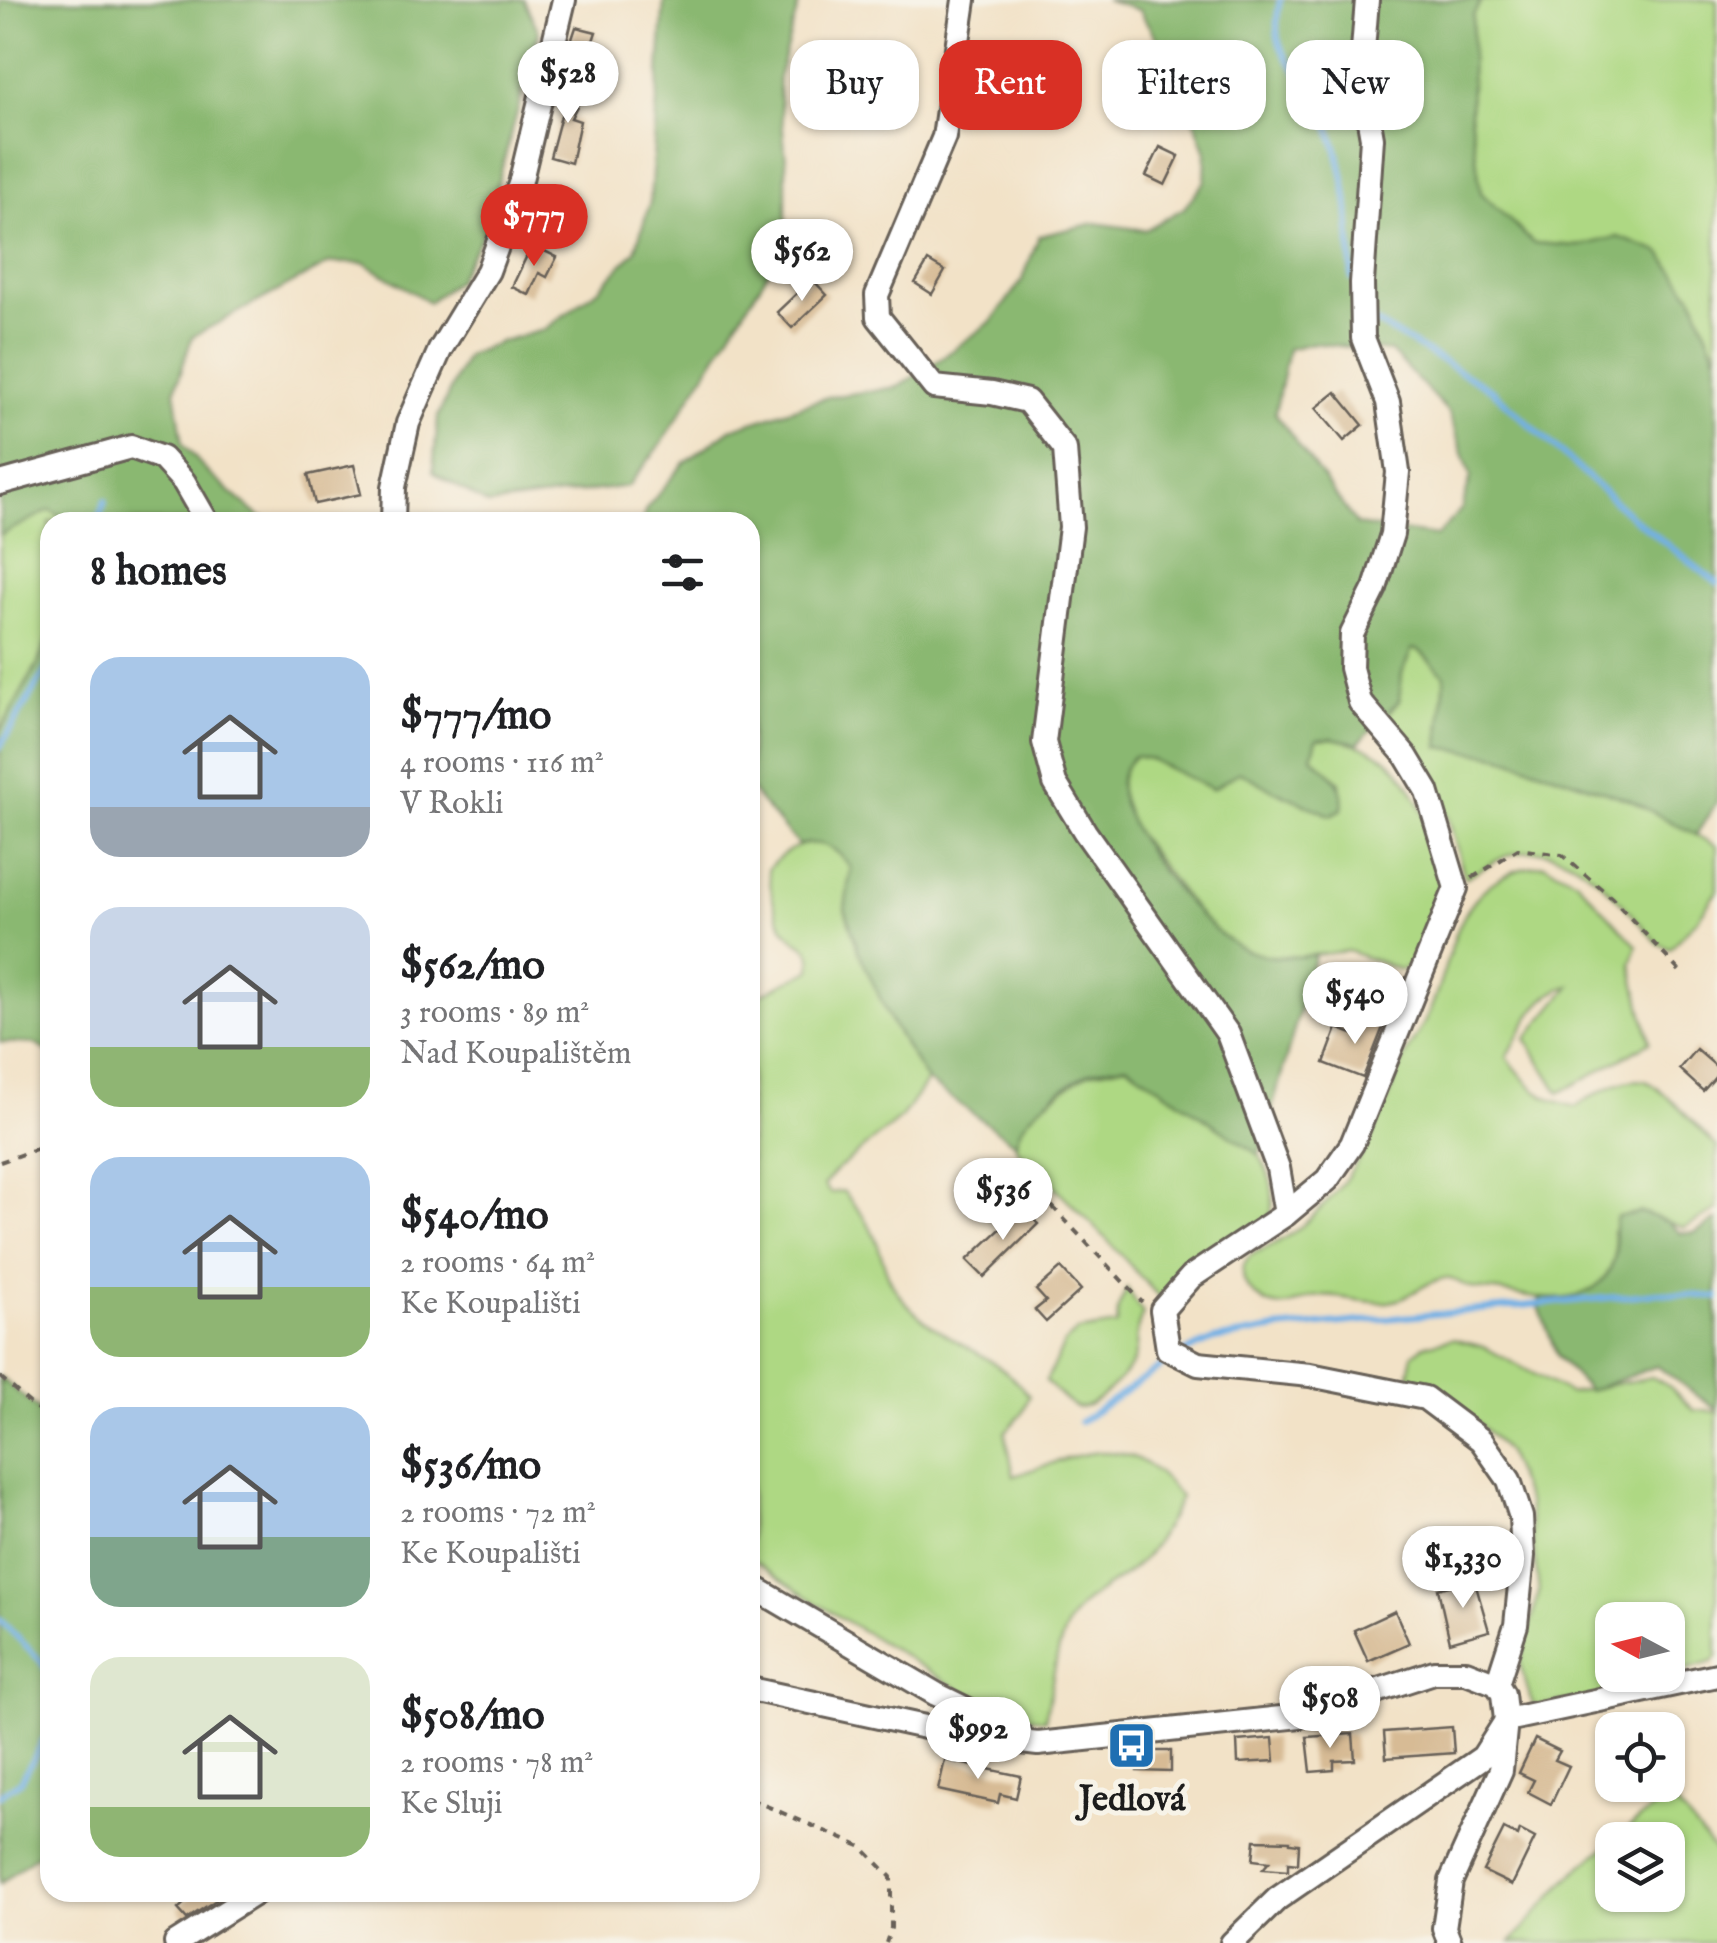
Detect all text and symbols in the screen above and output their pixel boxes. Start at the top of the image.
chip: Buy [790,40,919,130]
chip: Rent [939,40,1082,130]
chip: Filters [1102,40,1266,130]
chip: New [1286,40,1424,130]
pin: $528 [509,41,627,126]
text: $528 [540,53,596,94]
pin: $777 [475,184,593,269]
text: $777 [503,196,565,237]
pin: $562 [743,219,861,304]
text: $562 [773,231,831,272]
icon: filters [655,545,710,600]
text: 8 homes [90,546,227,599]
text: $777/mo [400,690,551,743]
icon: home [170,697,290,817]
text: 4 rooms · 116 m² [400,743,604,784]
text: V Rokli [400,784,504,825]
text: $562/mo [400,940,545,993]
icon: home [170,947,290,1067]
pin: $540 [1296,962,1414,1047]
text: $540 [1325,974,1385,1015]
text: 3 rooms · 89 m² [400,993,589,1034]
text: Nad Koupalištěm [400,1034,632,1075]
pin: $536 [944,1158,1062,1243]
text: $536 [976,1170,1030,1211]
text: $540/mo [400,1190,549,1243]
icon: home [170,1197,290,1317]
text: 2 rooms · 64 m² [400,1243,595,1284]
text: Ke Koupališti [400,1284,581,1325]
text: $536/mo [400,1440,541,1493]
icon: home [170,1447,290,1567]
text: 2 rooms · 72 m² [400,1493,596,1534]
pin: $1,330 [1382,1526,1544,1611]
text: Ke Koupališti [400,1534,581,1575]
text: $1,330 [1424,1538,1502,1579]
north arrow [1595,1602,1685,1692]
map controls [1595,1602,1685,1912]
pin: $508 [1271,1666,1389,1751]
text: $508 [1301,1678,1359,1719]
text: $508/mo [400,1690,545,1743]
icon: home [170,1697,290,1817]
pin: $992 [919,1697,1037,1782]
text: $992 [948,1709,1008,1750]
button: locate [1595,1712,1685,1802]
bus stop icon: Jedlová [1106,1720,1158,1772]
text: 2 rooms · 78 m² [400,1743,593,1784]
place label: Jedlová [1075,1778,1186,1823]
text: Ke Sluji [400,1784,503,1825]
button: layers [1595,1822,1685,1912]

